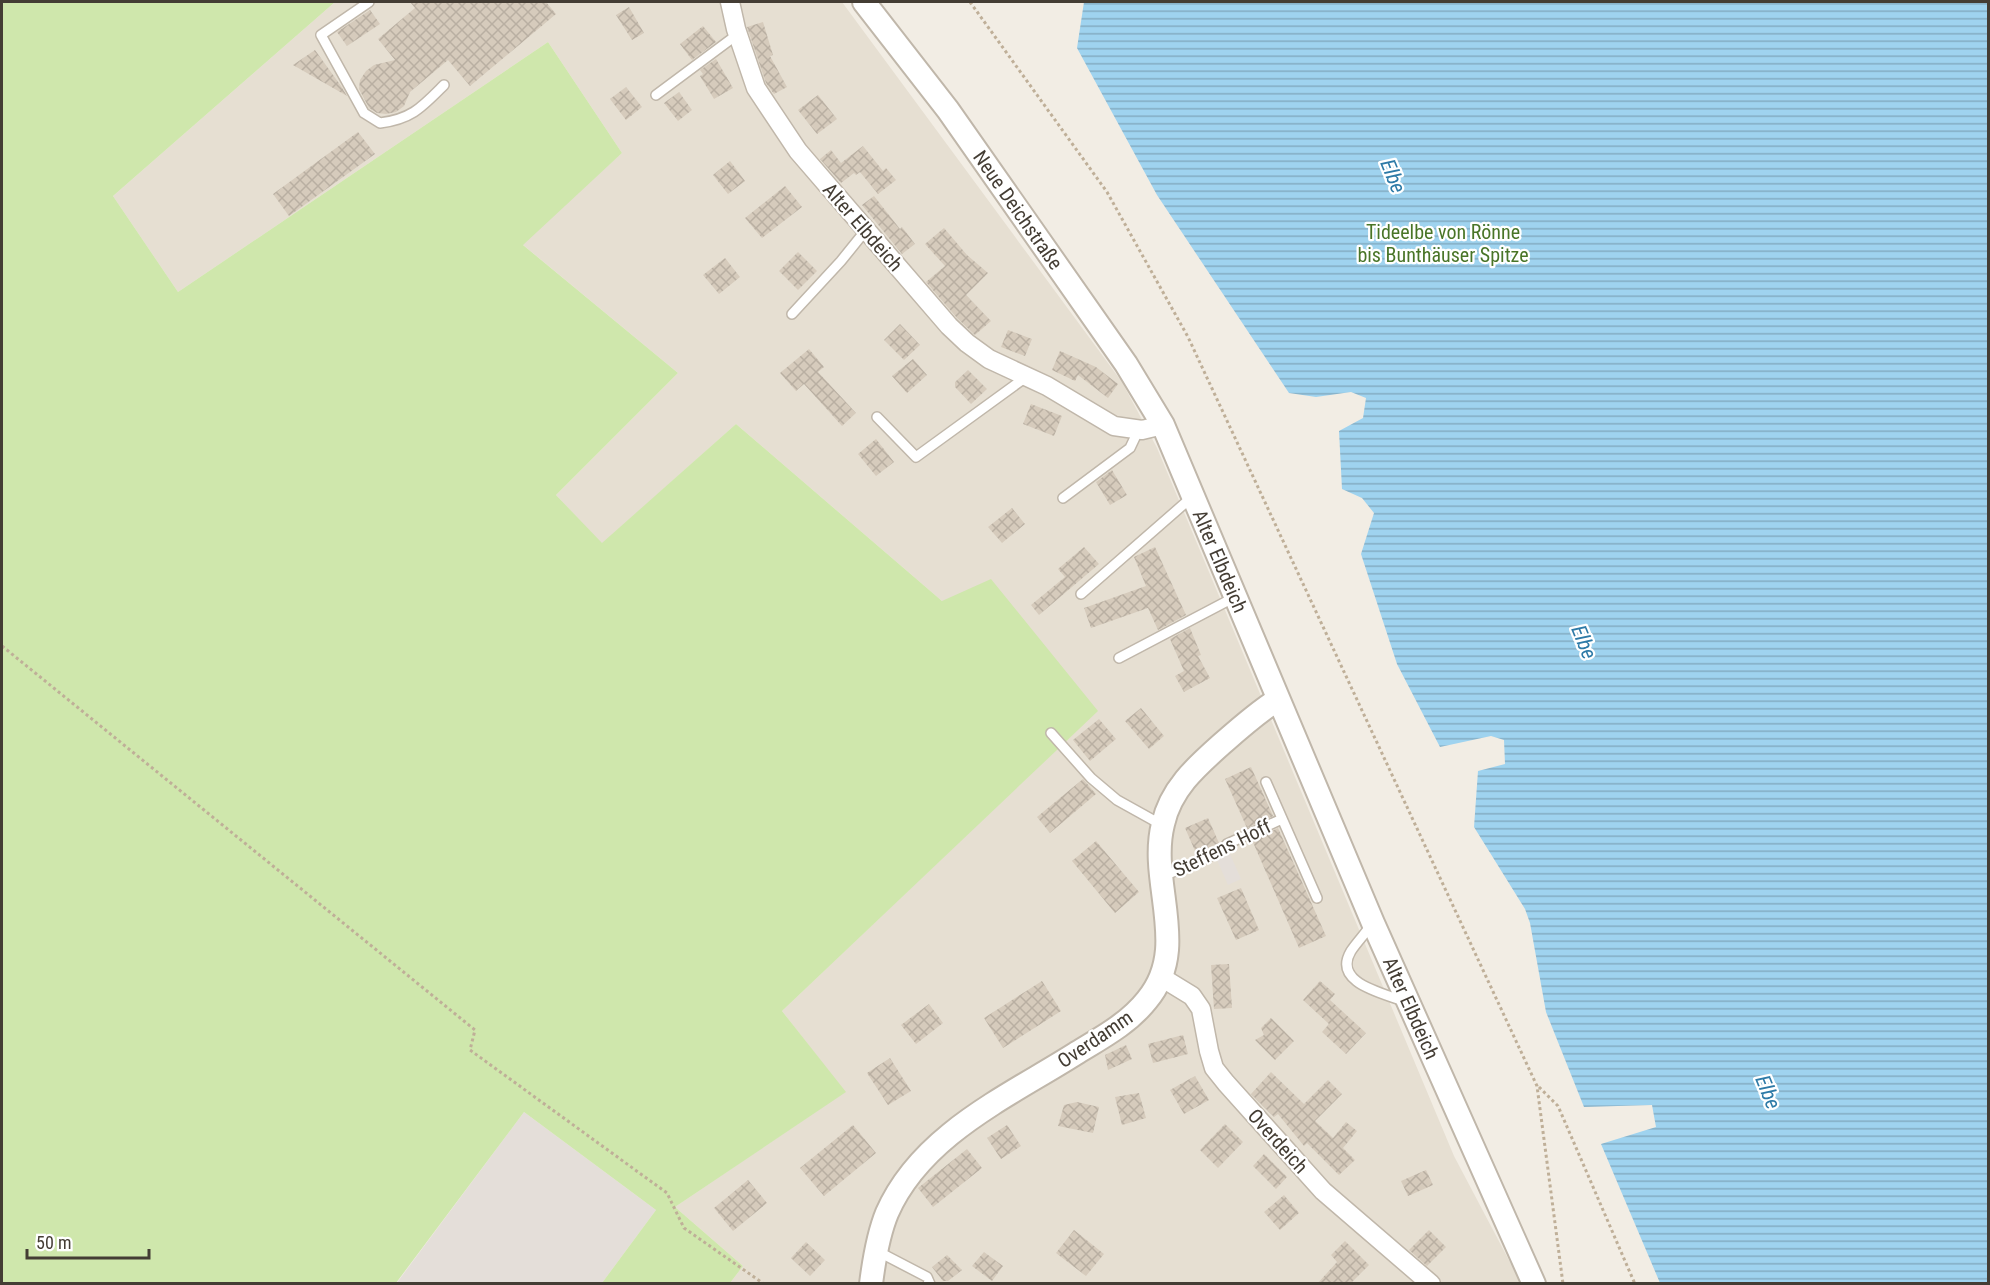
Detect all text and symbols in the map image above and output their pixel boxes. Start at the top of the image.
street label: Neue Deichstraße [968,146,1068,274]
water label: Elbe [1375,156,1411,196]
street label: Alter Elbdeich [818,178,908,276]
park label: Tideelbe von Rönne bis Bunthäuser Spitze [1357,220,1529,267]
street label: Alter Elbdeich [1188,506,1252,616]
water label: Elbe [1566,622,1602,662]
street label: Steffens Hoff [1169,814,1275,882]
street label: Alter Elbdeich [1378,953,1444,1063]
street label: Overdamm [1053,1005,1137,1073]
water label: Elbe [1750,1072,1786,1112]
street label: Overdeich [1243,1104,1313,1178]
scale bar [27,1222,148,1260]
text: 50 m [36,1232,71,1253]

